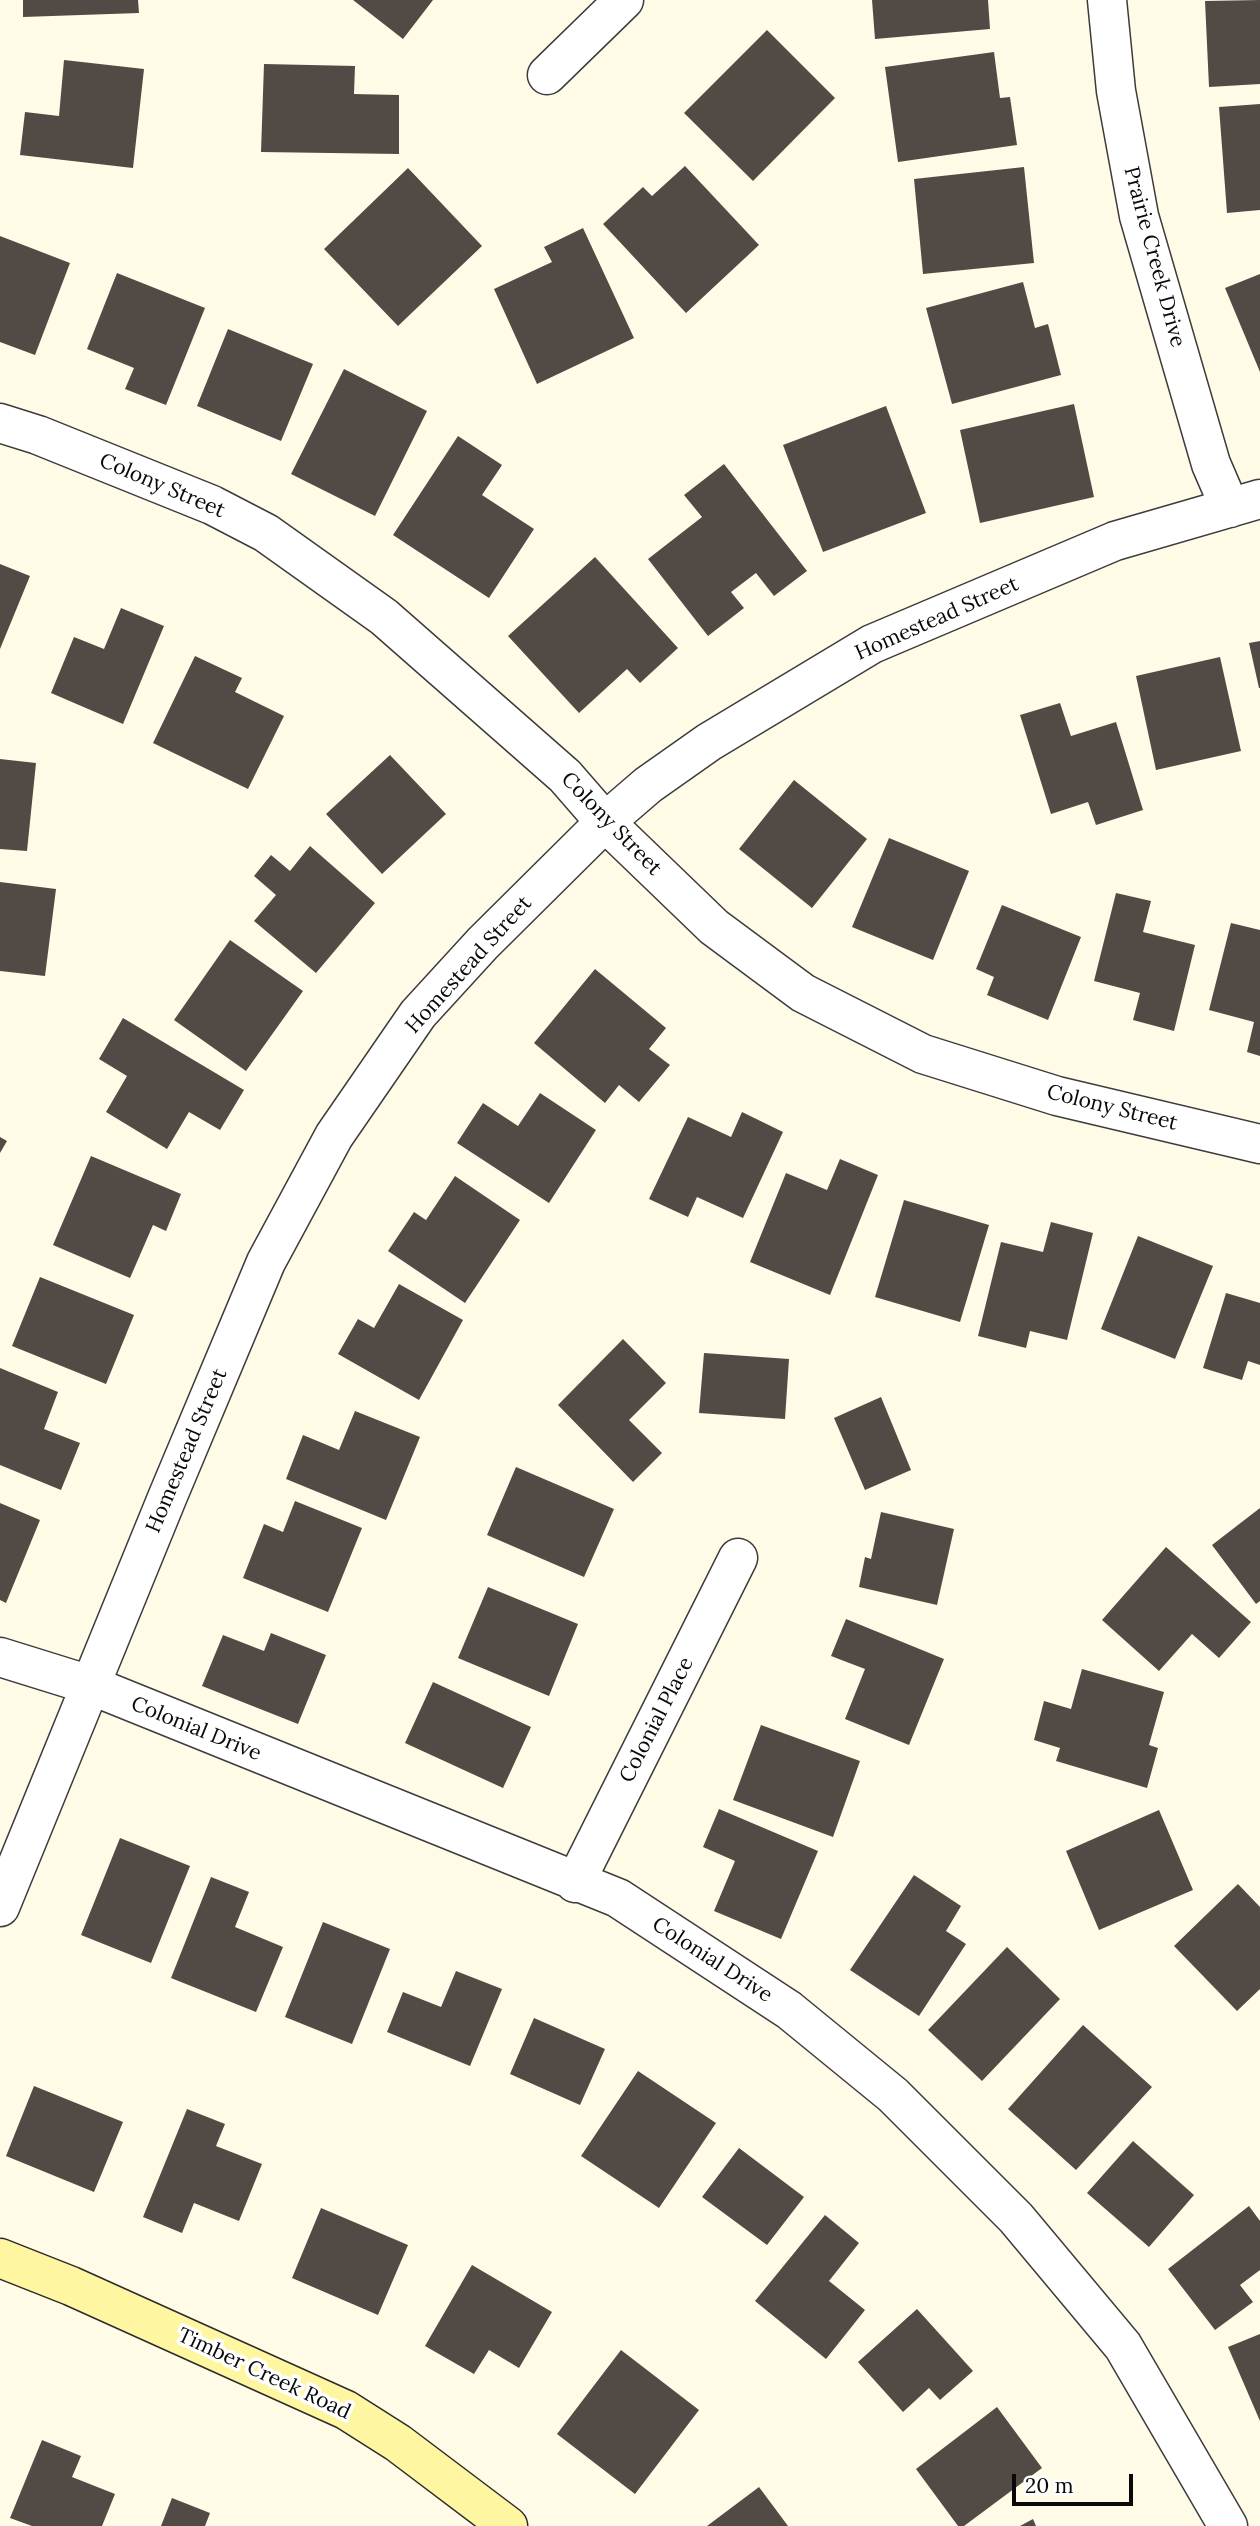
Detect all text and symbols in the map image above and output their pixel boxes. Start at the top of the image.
street label: Prairie Creek Drive [1118,164,1190,350]
street label: Colony Street [96,448,228,524]
street label: Homestead Street [851,572,1023,666]
street label: Colony Street [555,767,667,881]
street label: Homestead Street [401,891,537,1039]
street label: Colony Street [1044,1080,1180,1136]
street label: Homestead Street [141,1365,233,1537]
street label: Colonial Place [615,1653,699,1787]
street label: Colonial Drive [127,1691,265,1767]
street label: Colonial Drive [647,1912,777,2008]
street label: Timber Creek Road [173,2323,355,2425]
scale bar [1015,2460,1136,2504]
text: 20 m [1025,2472,1074,2499]

